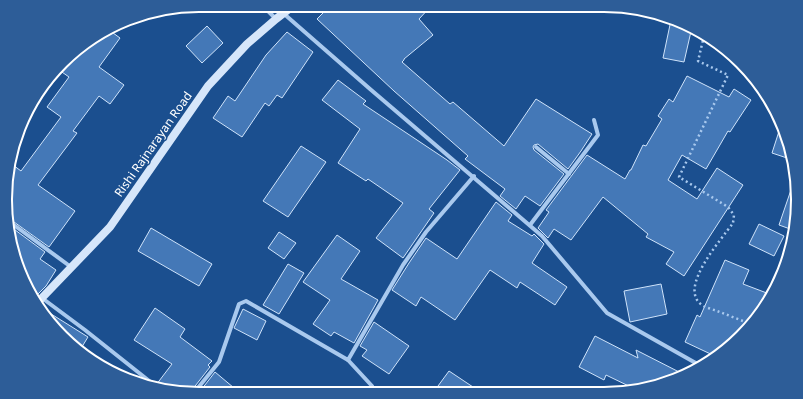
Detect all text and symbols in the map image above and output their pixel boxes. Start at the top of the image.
street label: Rishi Rajnarayan Road [110,88,196,200]

